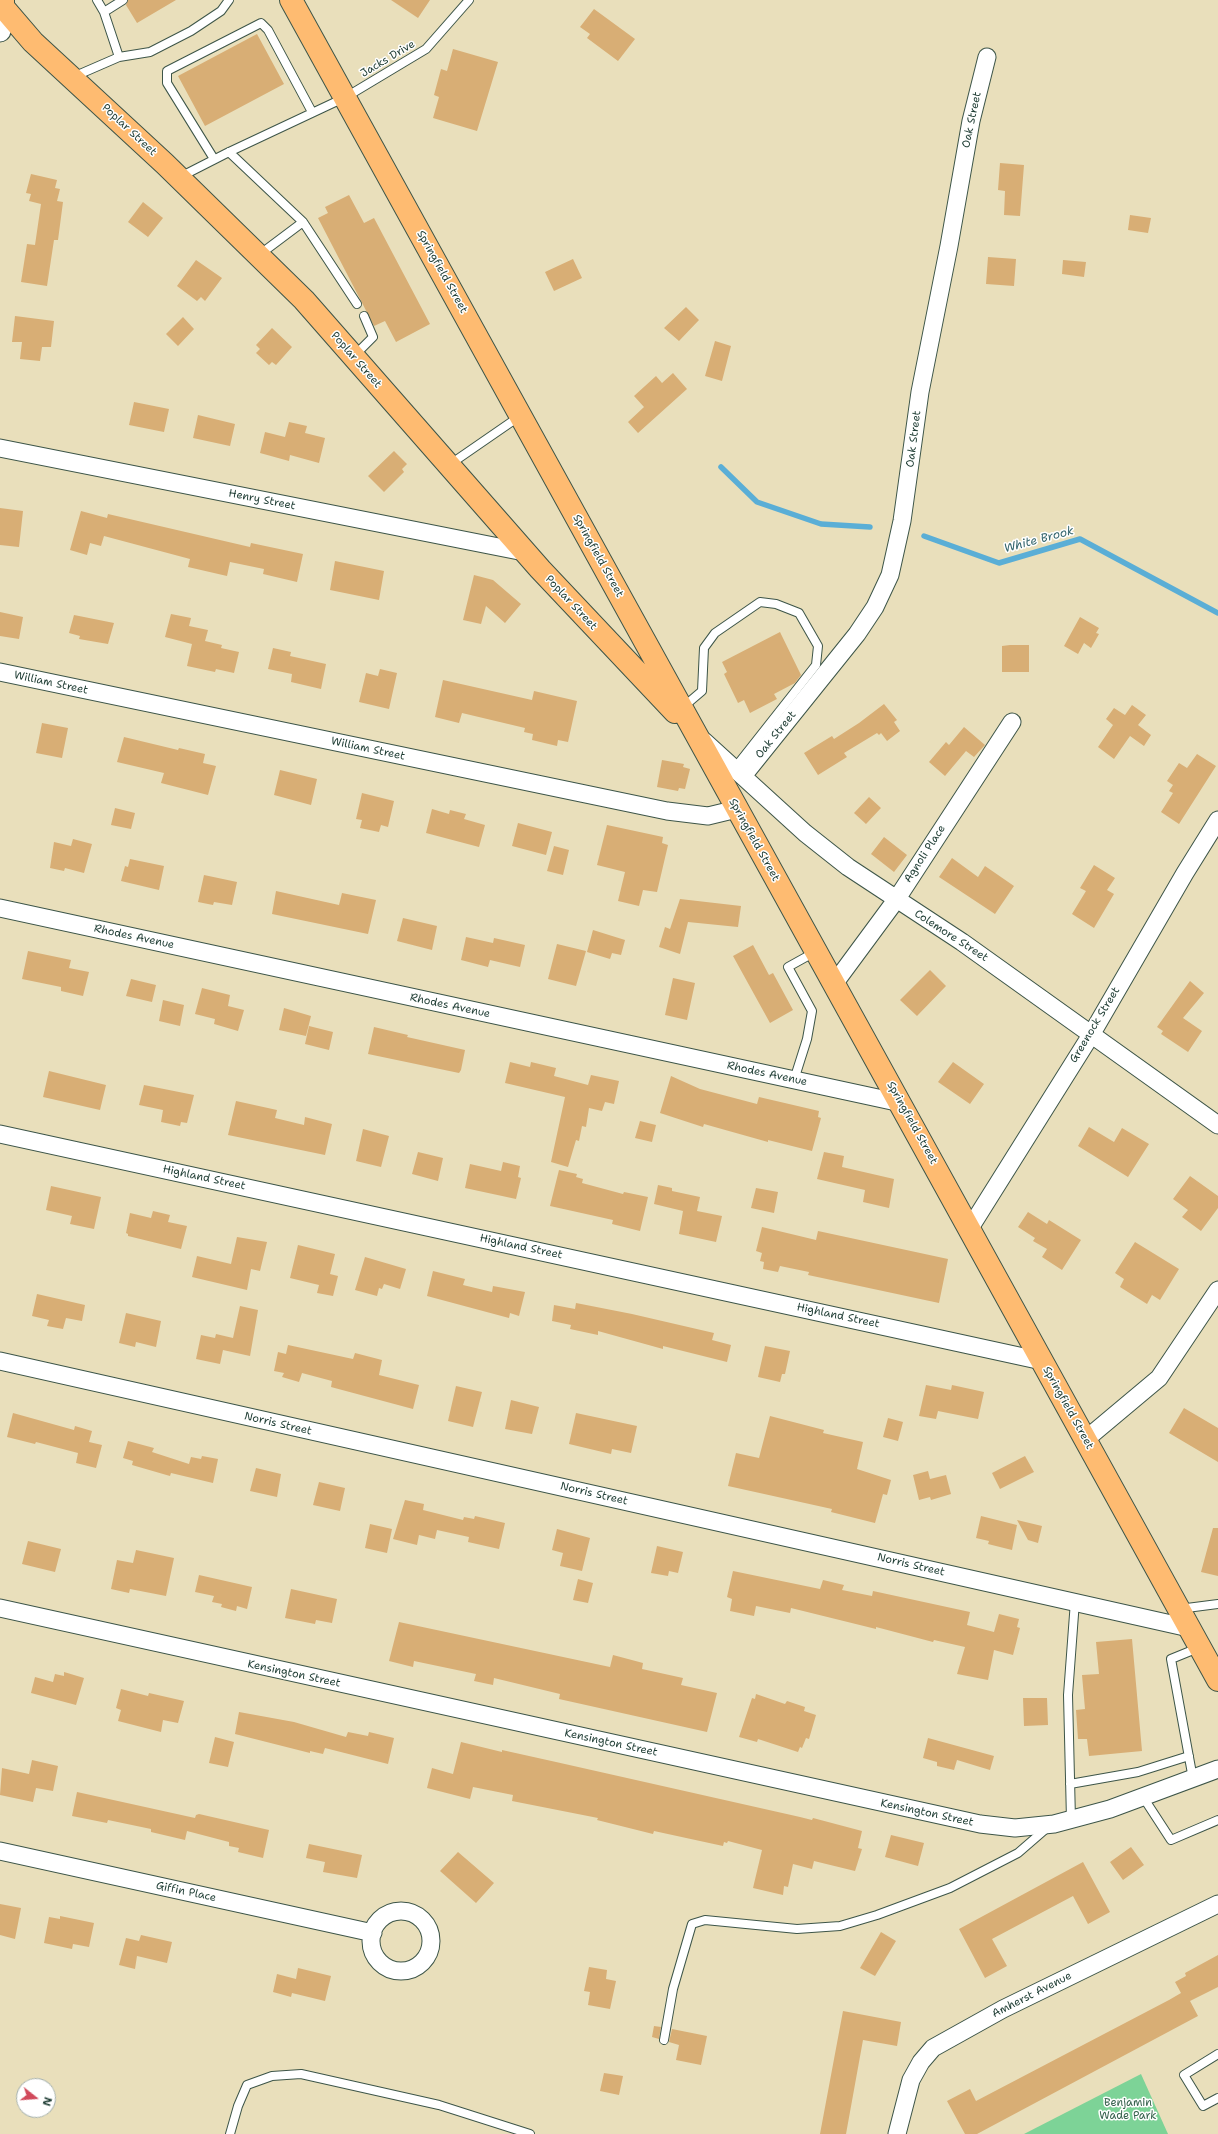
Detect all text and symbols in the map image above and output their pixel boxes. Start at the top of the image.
street label: Jacks Drive [358,38,418,80]
street label: Oak Street [960,91,984,149]
street label: Poplar Street [99,101,159,159]
street label: Springfield Street [414,228,470,316]
street label: Poplar Street [328,329,384,391]
street label: Oak Street [904,410,924,468]
street label: Henry Street [227,487,297,513]
street label: Springfield Street [570,512,626,600]
water label: White Brook [1003,524,1075,556]
street label: Poplar Street [542,573,600,633]
street label: William Street [13,669,89,697]
street label: Oak Street [753,709,799,761]
street label: William Street [330,735,406,763]
street label: Springfield Street [726,796,782,884]
street label: Agnoli Place [901,823,949,885]
street label: Colemore Street [912,907,990,965]
street label: Rhodes Avenue [93,922,175,952]
street label: Greenock Street [1067,985,1123,1065]
street label: Rhodes Avenue [409,991,491,1021]
street label: Rhodes Avenue [726,1059,808,1089]
street label: Springfield Street [884,1079,940,1167]
street label: Highland Street [161,1163,247,1193]
street label: Highland Street [478,1232,564,1262]
street label: Highland Street [795,1301,881,1331]
street label: Springfield Street [1040,1364,1096,1452]
street label: Norris Street [243,1410,313,1438]
street label: Norris Street [559,1480,629,1508]
street label: Norris Street [876,1551,946,1579]
street label: Kensington Street [246,1658,342,1690]
street label: Kensington Street [563,1727,659,1759]
street label: Kensington Street [879,1797,975,1829]
street label: Giffin Place [155,1879,217,1905]
street label: Amherst Avenue [990,1969,1074,2021]
north arrow [16,2078,56,2118]
text: N [39,2095,55,2108]
park label: Benjamin Wade Park [1099,2096,1157,2122]

